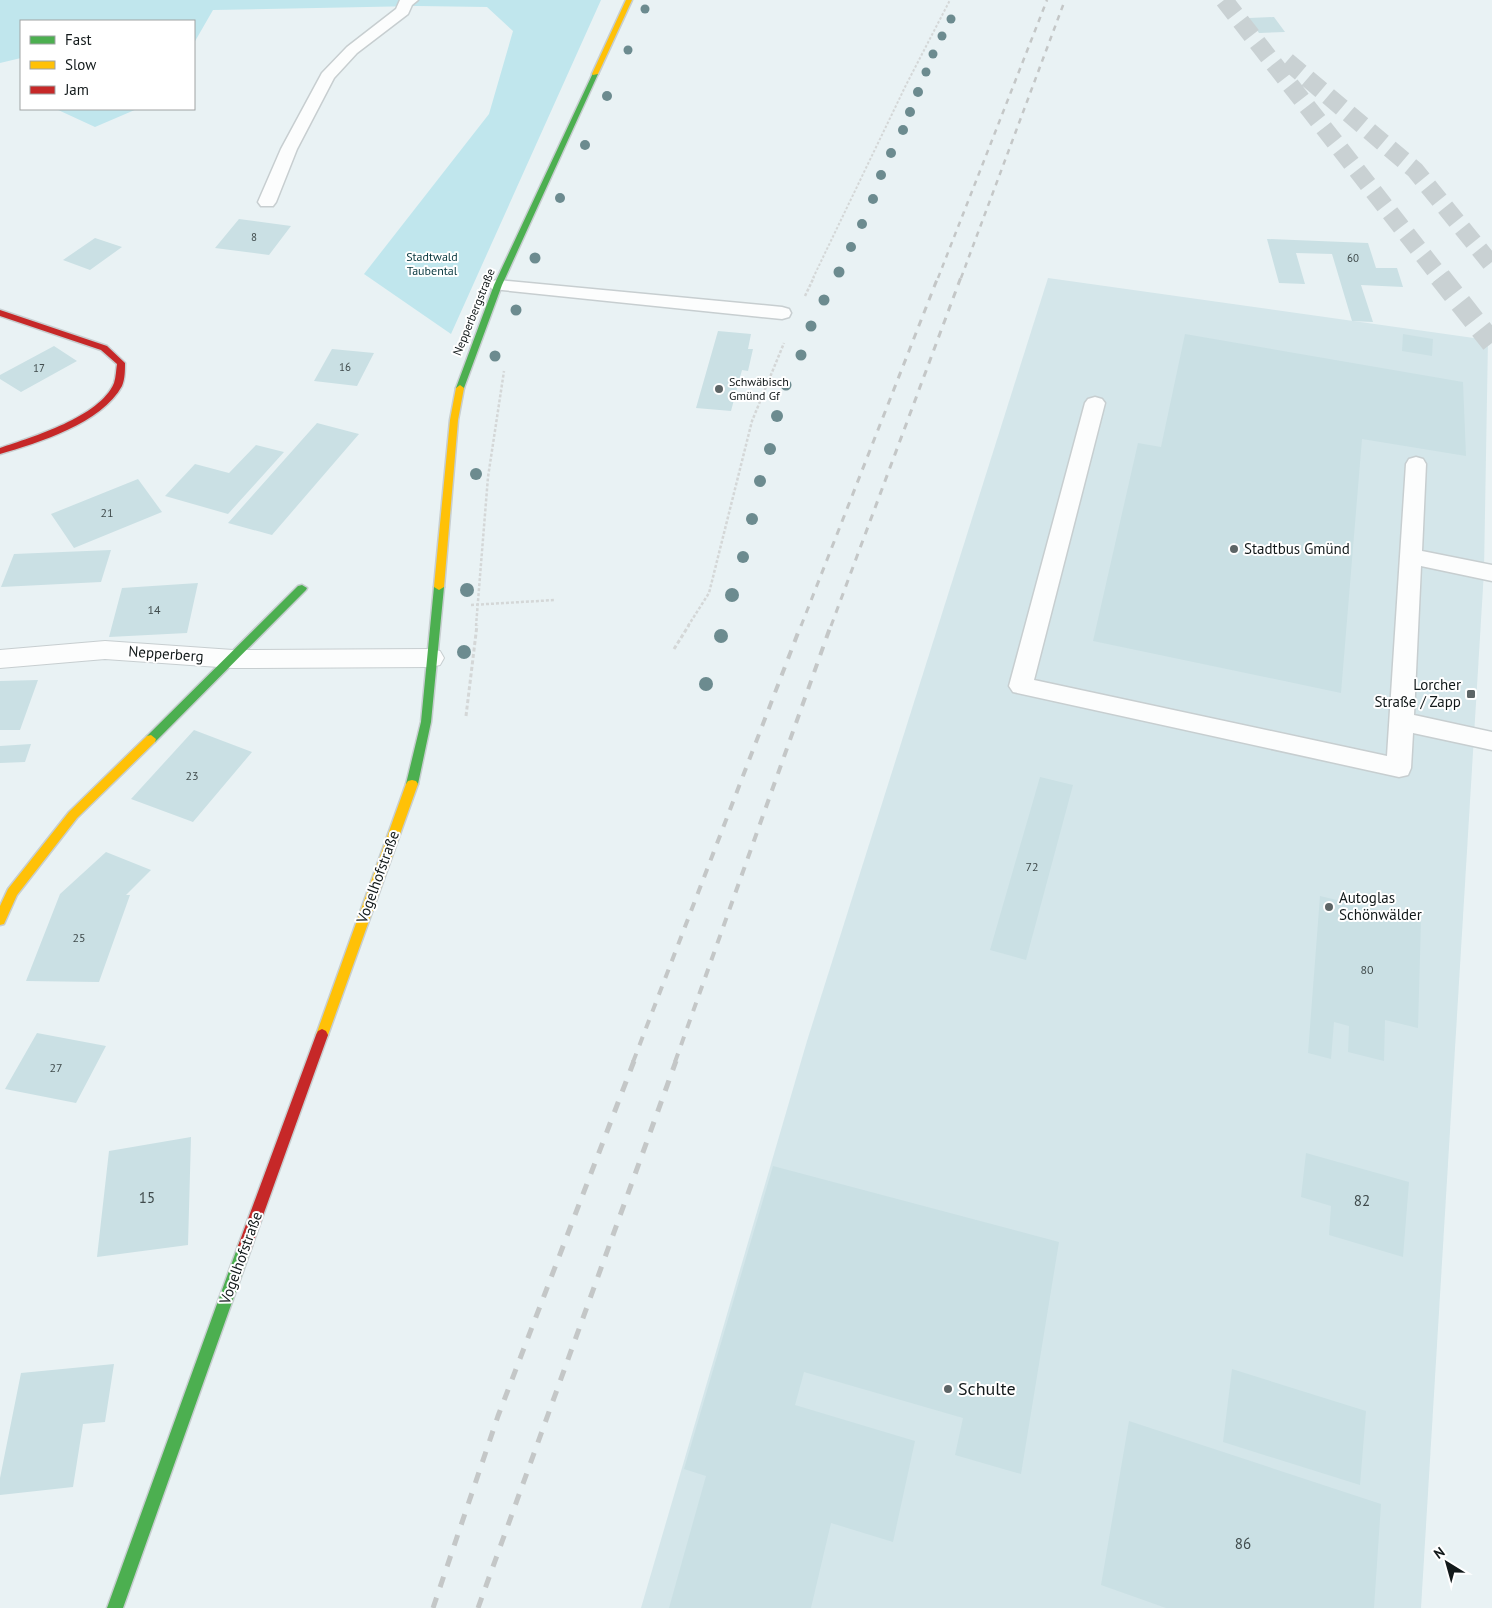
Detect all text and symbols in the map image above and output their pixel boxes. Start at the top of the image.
legend [20,20,195,110]
text: Fast [65,30,92,49]
text: Slow [65,55,96,74]
text: Jam [64,80,89,99]
house number: 8 [251,230,257,244]
park label: Stadtwald Taubental [406,249,458,278]
house number: 60 [1347,251,1359,265]
street label: Nepperbergstraße [449,266,498,358]
house number: 16 [339,360,351,374]
house number: 17 [33,361,45,375]
place label: Schwäbisch Gmünd Gf [729,374,789,403]
marker: Schwäbisch Gmünd Gf [713,383,725,395]
house number: 21 [100,505,114,520]
place label: Stadtbus Gmünd [1244,539,1350,558]
marker: Stadtbus Gmünd [1228,543,1240,555]
house number: 14 [147,602,161,617]
street label: Nepperberg [128,641,204,666]
place label: Lorcher Straße / Zapp [1374,675,1461,711]
marker: Lorcher Straße / Zapp [1465,688,1477,700]
house number: 23 [185,768,199,783]
street label: Vogelhofstraße [352,828,403,927]
house number: 72 [1025,859,1039,874]
place label: Autoglas Schönwälder [1339,888,1422,924]
marker: Autoglas Schönwälder [1323,901,1335,913]
house number: 25 [72,930,86,945]
house number: 80 [1360,962,1374,977]
house number: 27 [49,1060,63,1075]
house number: 15 [139,1188,155,1207]
house number: 82 [1354,1191,1370,1210]
street label: Vogelhofstraße [215,1209,266,1308]
place label: Schulte [958,1377,1016,1400]
marker: Schulte [942,1383,954,1395]
house number: 86 [1235,1534,1251,1553]
north arrow [1422,1538,1472,1588]
text: N [1430,1543,1448,1563]

